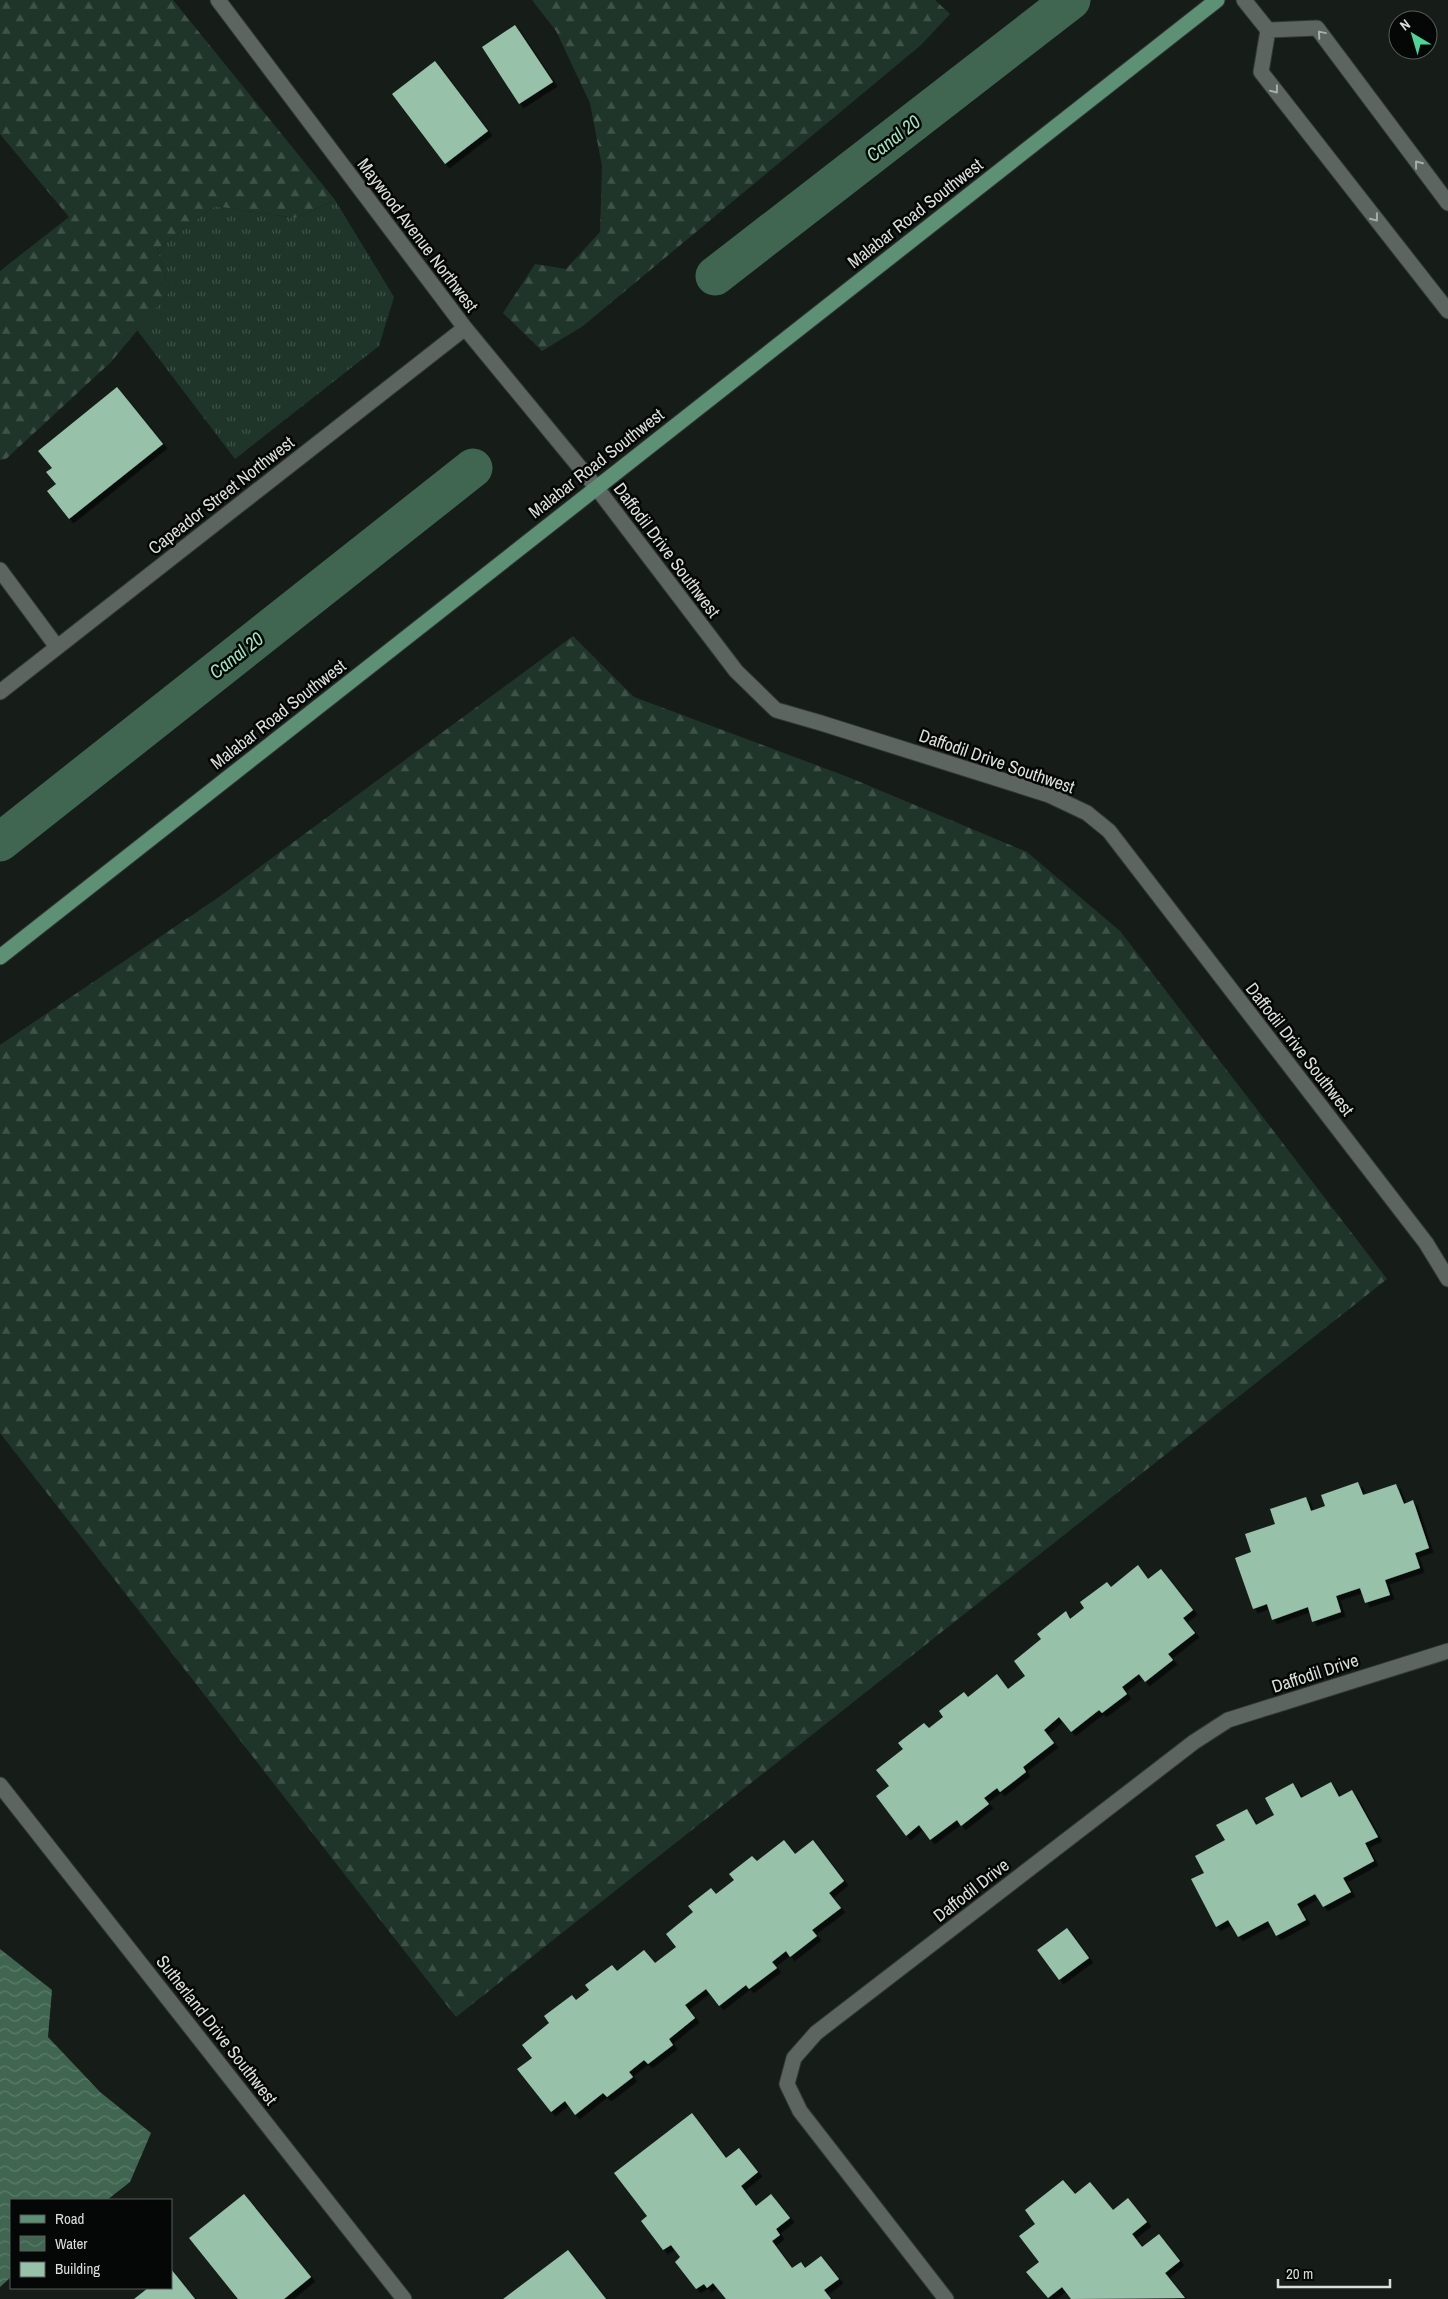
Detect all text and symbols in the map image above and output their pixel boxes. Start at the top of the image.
north arrow [1388,10,1438,60]
text: N [1396,15,1414,34]
one-way arrow [1318,31,1327,40]
one-way arrow [1270,84,1278,93]
water label: Canal 20 [860,108,926,167]
street label: Malabar Road Southwest [842,152,988,274]
street label: Maywood Avenue Northwest [352,153,484,317]
one-way arrow [1415,161,1424,170]
one-way arrow [1370,212,1378,221]
street label: Malabar Road Southwest [523,402,669,524]
street label: Capeador Street Northwest [143,430,299,560]
street label: Daffodil Drive Southwest [608,477,726,623]
water label: Canal 20 [203,625,269,684]
street label: Malabar Road Southwest [205,653,351,775]
street label: Daffodil Drive Southwest [916,723,1078,799]
street label: Daffodil Drive Southwest [1240,977,1360,1121]
street label: Daffodil Drive [1268,1647,1362,1699]
street label: Daffodil Drive [928,1852,1014,1928]
street label: Sutherland Drive Southwest [151,1950,283,2110]
legend [10,2199,172,2289]
text: Road [55,2208,84,2229]
text: Water [55,2233,87,2254]
scale bar [1278,2256,1390,2288]
text: Building [55,2258,100,2279]
text: 20 m [1286,2263,1313,2284]

